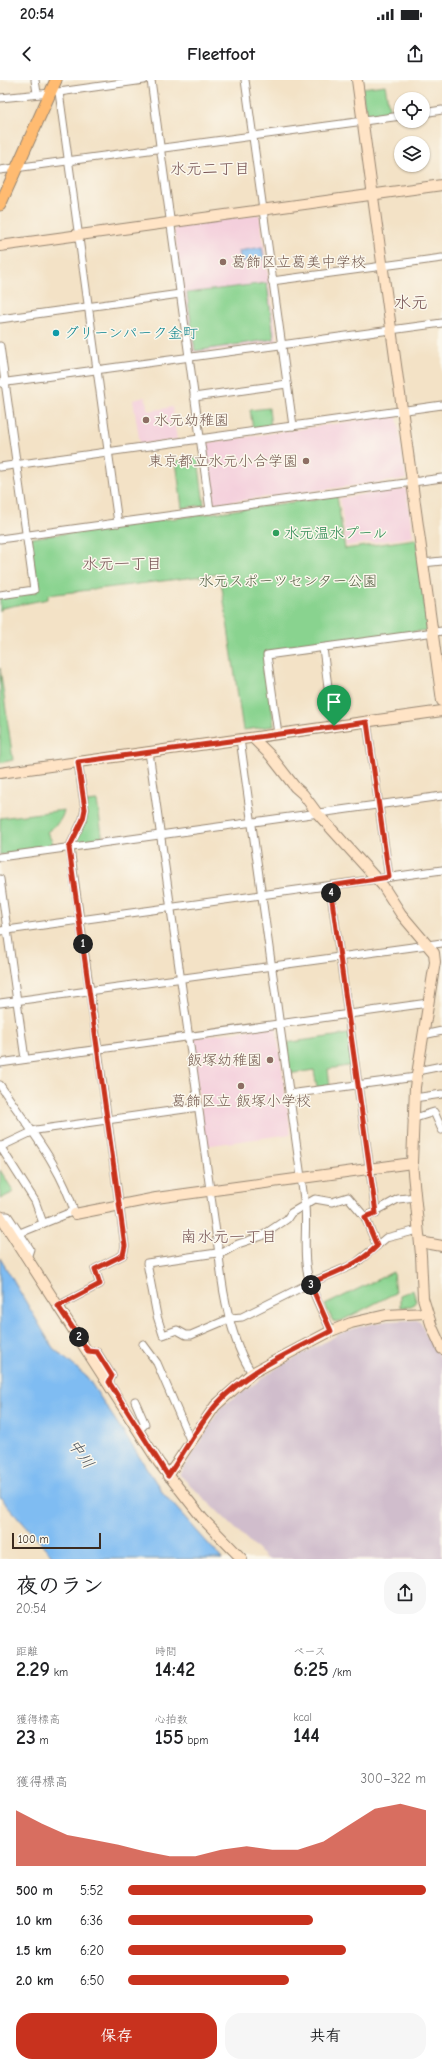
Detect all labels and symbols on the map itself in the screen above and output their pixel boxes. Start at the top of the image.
district label: 水元二丁目 [170,160,250,178]
place label: 葛飾区立葛美中学校 [231,253,366,271]
marker: 葛飾区立葛美中学校 [218,257,228,267]
district label: 水元 [394,293,428,312]
place label: グリーンパーク金町 [64,324,199,342]
marker: グリーンパーク金町 [51,328,61,338]
place label: 水元幼稚園 [154,411,229,429]
marker: 水元幼稚園 [141,415,151,425]
place label: 東京都立水元小合学園 [148,452,298,470]
marker: 東京都立水元小合学園 [301,456,311,466]
place label: 水元温水プール [284,524,387,542]
marker: 水元温水プール [271,528,281,538]
district label: 水元一丁目 [82,555,162,573]
park label: 水元スポーツセンター公園 [198,572,378,590]
pin [317,685,351,726]
pin: 4 [321,883,341,903]
pin: 1 [73,934,93,954]
place label: 飯塚幼稚園 [187,1051,262,1069]
marker: 飯塚幼稚園 [265,1055,275,1065]
marker: 葛飾区立 飯塚小学校 [236,1081,246,1091]
place label: 葛飾区立 飯塚小学校 [171,1092,311,1110]
district label: 南水元一丁目 [181,1228,277,1246]
pin: 3 [301,1275,321,1295]
pin: 2 [69,1327,89,1347]
water label: 中川 [64,1436,98,1472]
scale bar [12,1531,101,1550]

